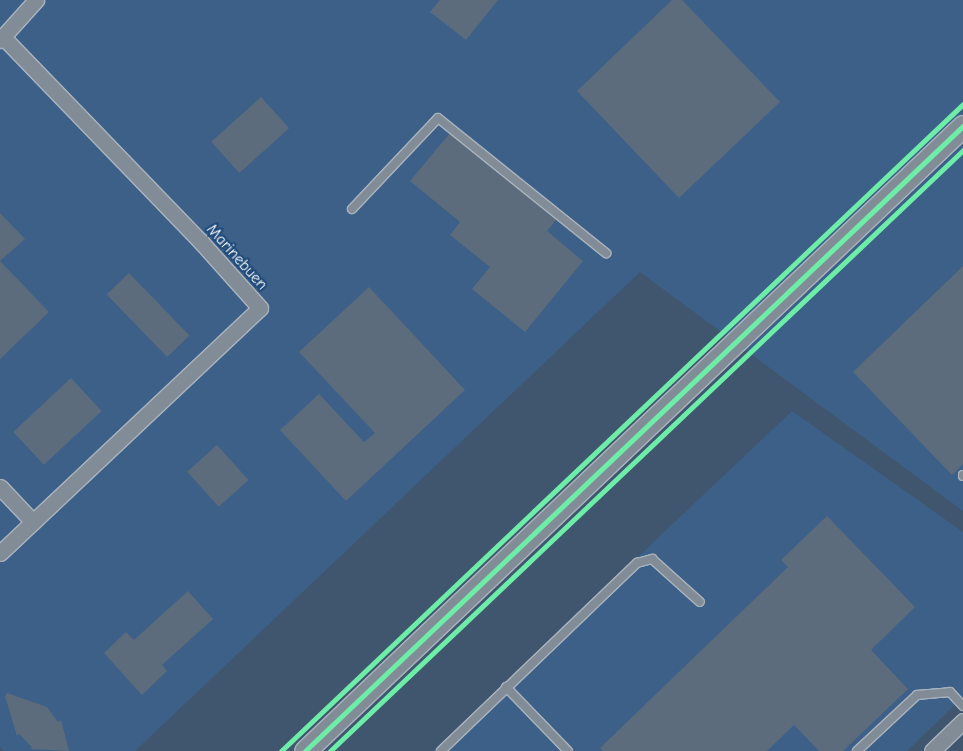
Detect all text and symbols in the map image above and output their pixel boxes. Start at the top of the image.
street label: Marinebuen [202,220,272,294]

